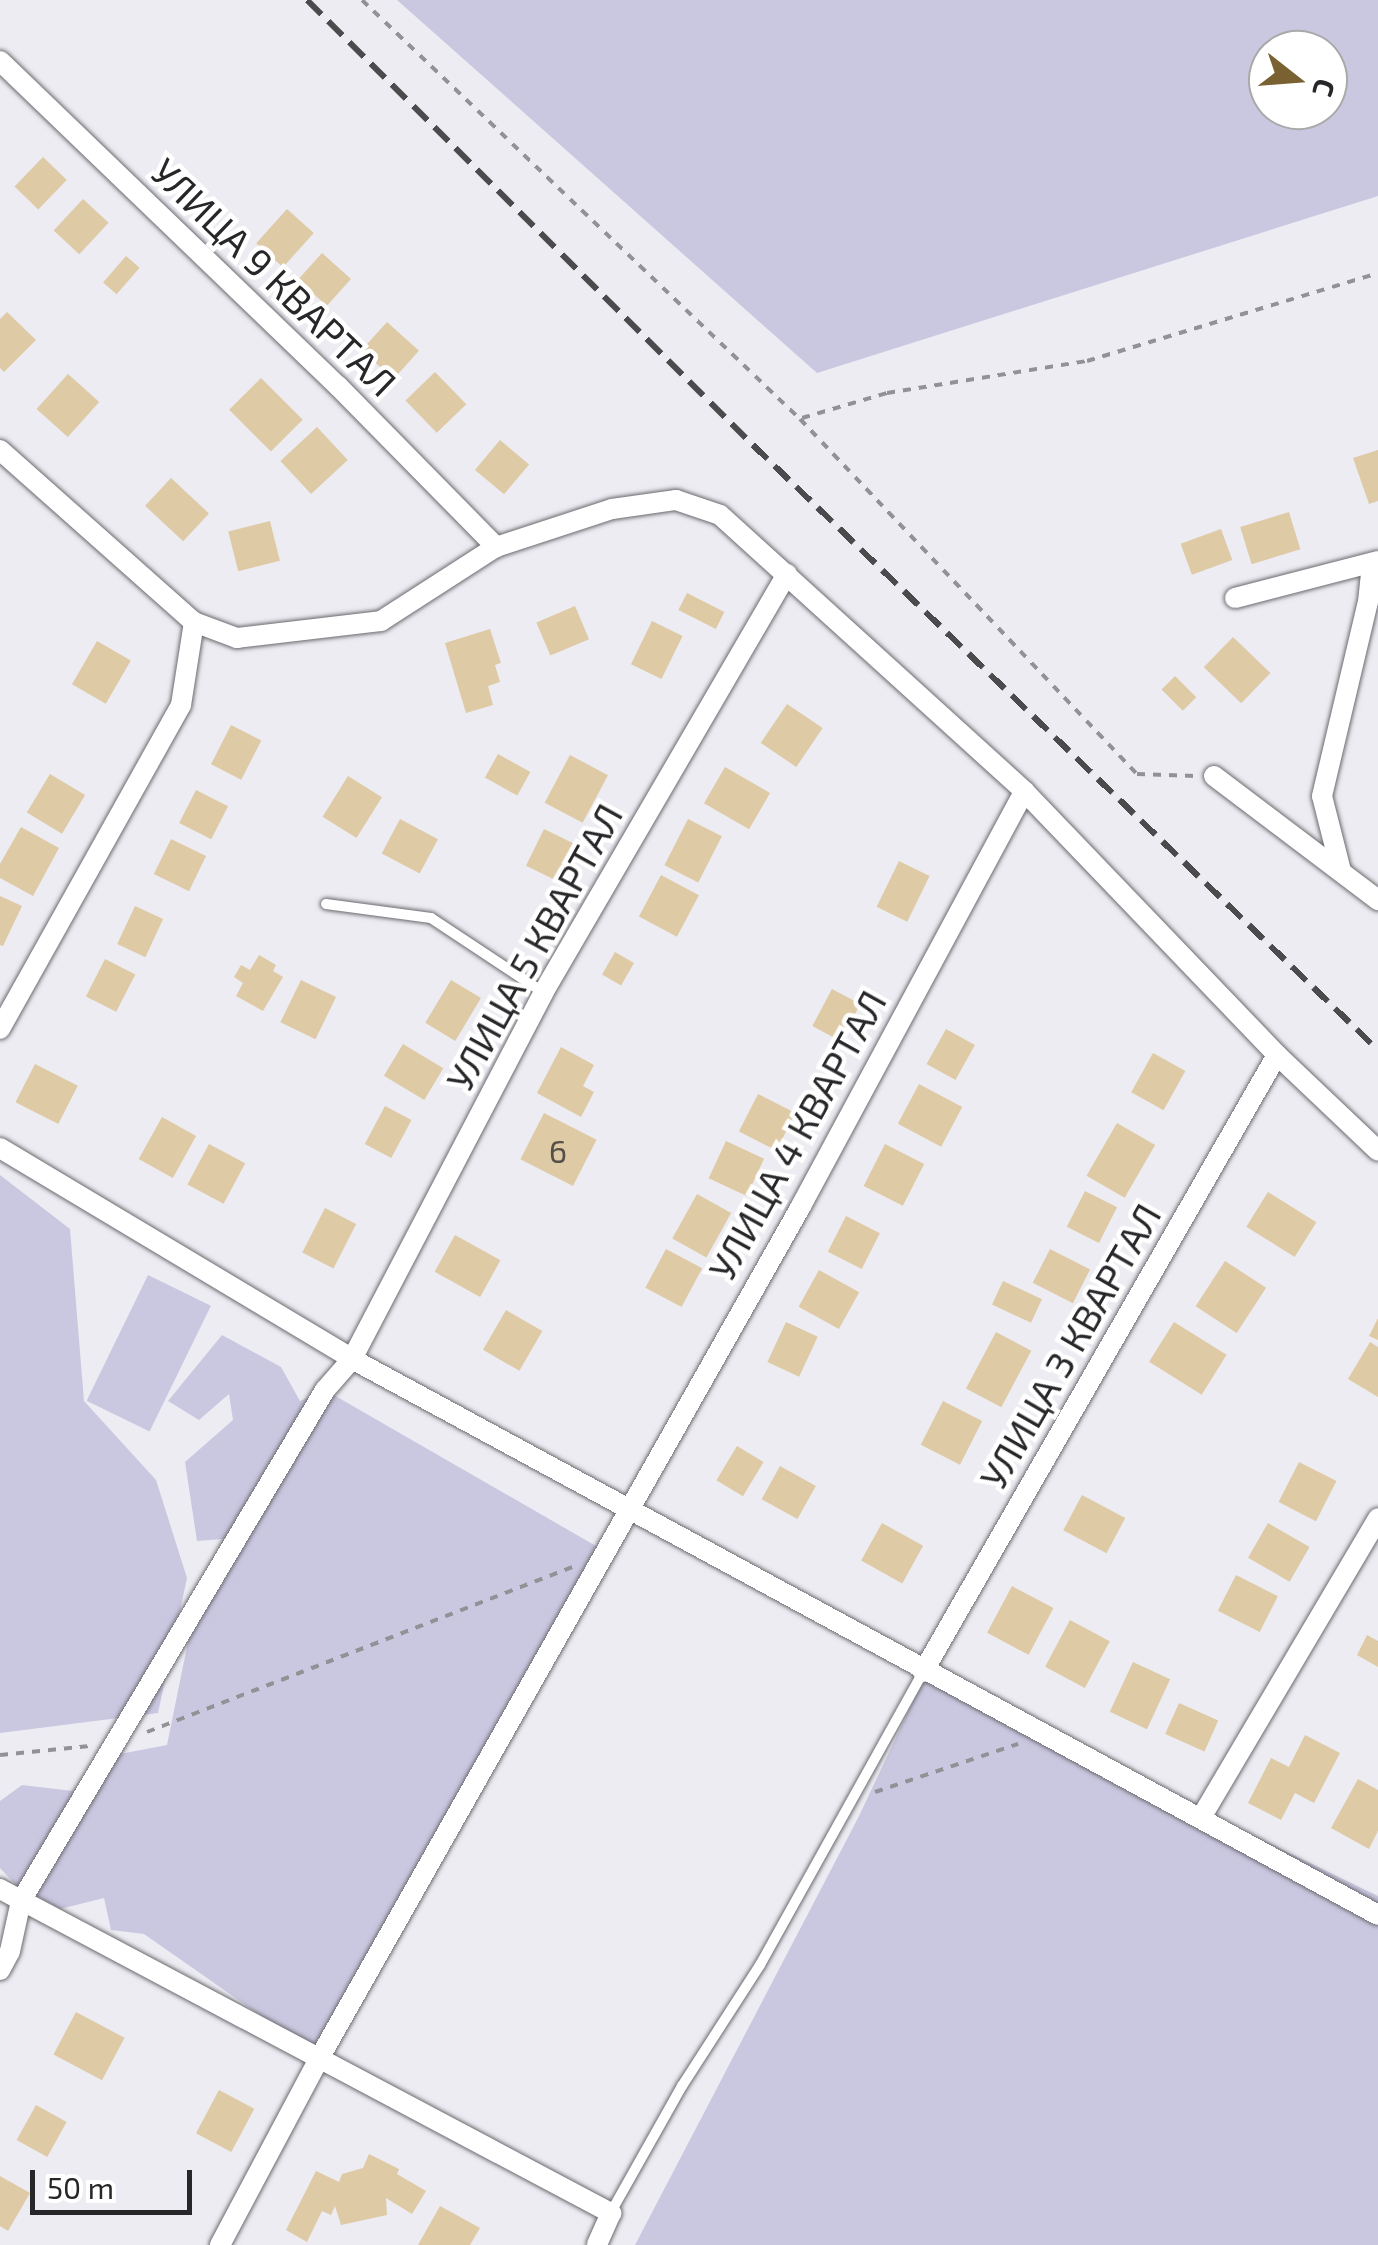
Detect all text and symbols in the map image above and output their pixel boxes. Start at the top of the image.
north arrow [1248,30,1348,130]
text: С [1306,75,1343,101]
street label: УЛИЦА 9 КВАРТАЛ [142,149,406,405]
street label: УЛИЦА 5 КВАРТАЛ [436,796,632,1098]
street label: УЛИЦА 4 КВАРТАЛ [699,982,895,1288]
house number: 6 [549,1131,567,1169]
street label: УЛИЦА 3 КВАРТАЛ [970,1195,1170,1497]
scale bar [35,2150,198,2212]
text: 50 m [47,2169,114,2205]

